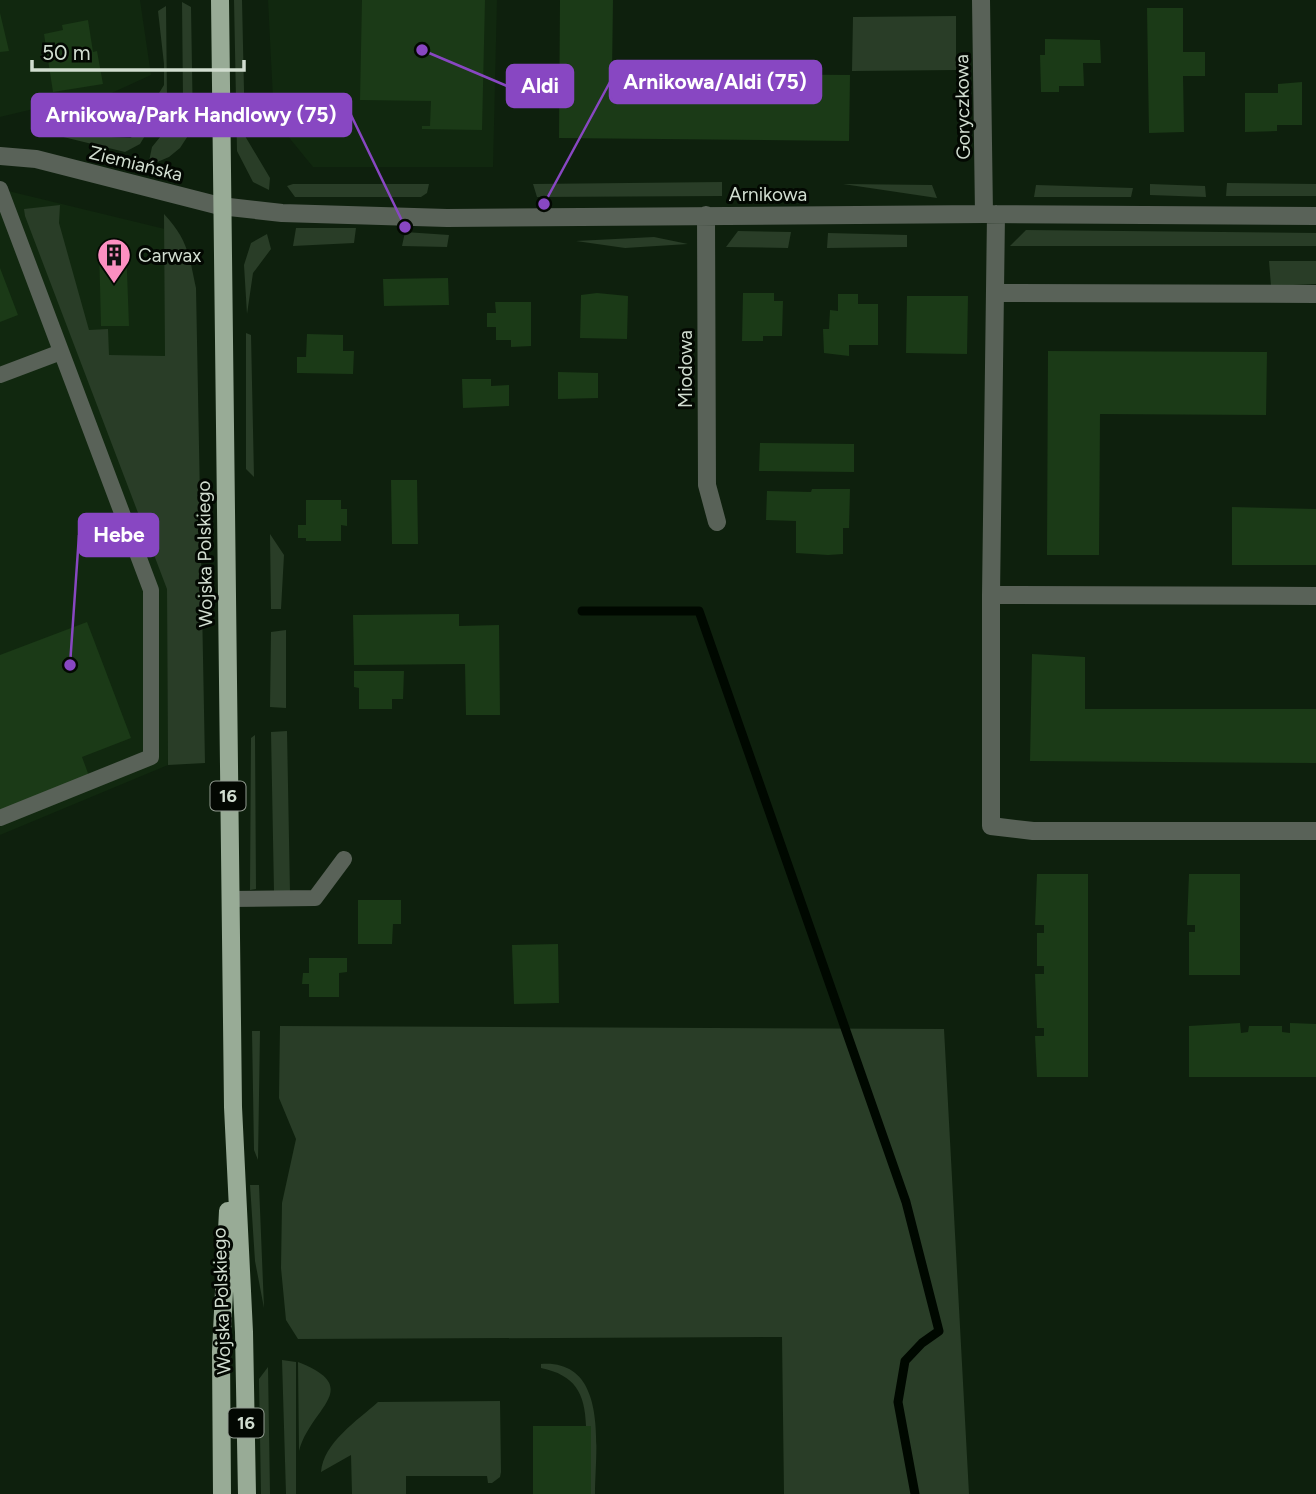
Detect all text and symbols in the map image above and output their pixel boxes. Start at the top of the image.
scale bar [32,28,243,72]
text: 50 m [42,40,91,65]
street label: Goryczkowa [950,54,975,160]
callout: Arnikowa/Aldi (75) [610,61,821,103]
callout: Aldi [507,65,573,107]
text: Arnikowa/Aldi (75) [623,69,807,94]
text: Aldi [521,73,559,98]
callout: Arnikowa/Park Handlowy (75) [32,94,351,136]
text: Arnikowa/Park Handlowy (75) [45,102,337,127]
street label: Ziemiańska [87,141,185,186]
street label: Arnikowa [729,183,807,206]
building icon: Carwax [95,236,133,285]
place label: Carwax [138,244,201,267]
street label: Miodowa [674,330,697,408]
street label: Wojska Polskiego [192,480,217,628]
callout: Hebe [79,514,158,556]
text: Hebe [93,522,145,547]
road number: 16 [210,782,246,810]
street label: Wojska Polskiego [207,1227,236,1375]
road number: 16 [229,1408,264,1438]

